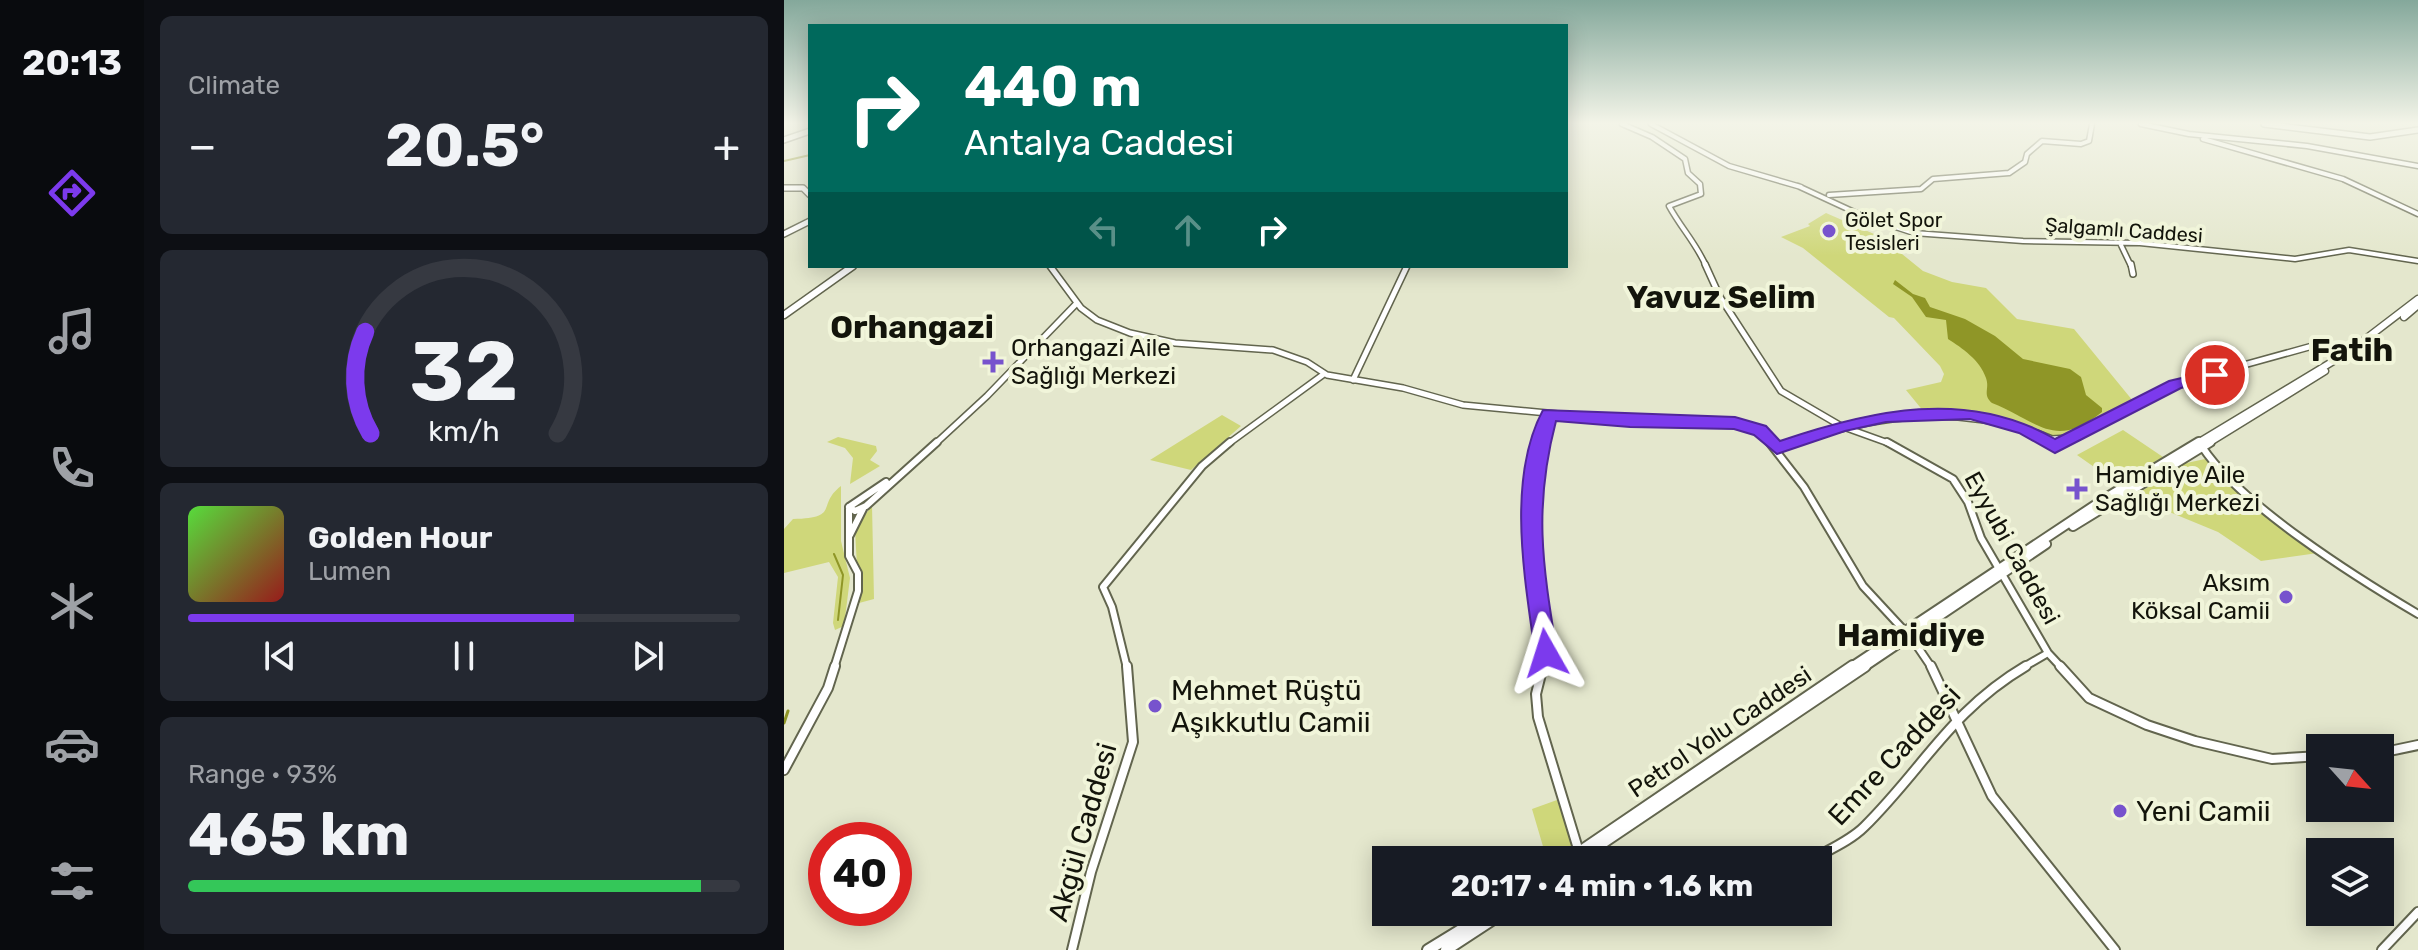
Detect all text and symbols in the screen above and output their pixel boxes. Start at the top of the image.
text: 20:13 [22,41,122,84]
text: 440 m [964,54,1142,120]
icon: right [832,56,936,160]
text: Climate [188,70,280,101]
text: 20.5° [385,110,545,181]
text: − [188,120,217,172]
text: + [713,120,740,172]
text: Antalya Caddesi [964,121,1234,164]
icon: directions [44,165,100,221]
icon: left [1082,208,1126,252]
icon: ahead [1166,208,1210,252]
icon: right [1250,208,1294,252]
place label: Gölet Spor Tesisleri [1845,208,1943,255]
street label: Şalgamlı Caddesi [2044,213,2204,247]
marker: Gölet Spor Tesisleri [1820,222,1838,240]
district label: Yavuz Selim [1627,278,1815,316]
icon: music [44,303,100,359]
district label: Orhangazi [830,308,994,346]
text: 32 [410,322,518,421]
district label: Fatih [2311,331,2393,369]
place label: Orhangazi Aile Sağlığı Merkezi [1011,334,1176,390]
pin [2181,341,2249,409]
marker: Orhangazi Aile Sağlığı Merkezi [982,351,1004,373]
icon: arrive [2193,353,2237,397]
text: km/h [428,414,500,448]
icon: phone [44,440,100,496]
place label: Hamidiye Aile Sağlığı Merkezi [2095,461,2260,517]
street label: Eyyubi Caddesi [1958,467,2066,629]
marker: Hamidiye Aile Sağlığı Merkezi [2066,478,2088,500]
text: Golden Hour [308,520,492,556]
text: Lumen [308,556,391,587]
place label: Aksım Köksal Camii [2131,569,2270,625]
icon: climate [44,578,100,634]
marker: Aksım Köksal Camii [2277,588,2295,606]
position arrow [1504,611,1588,695]
district label: Hamidiye [1837,616,1985,654]
icon: previous [258,634,302,678]
icon: pause [442,634,486,678]
icon: next [626,634,670,678]
street label: Petrol Yolu Caddesi [1623,660,1817,804]
place label: Mehmet Rüştü Aşıkkutlu Camii [1171,674,1371,739]
street label: Emre Caddesi [1821,679,1967,832]
marker: Mehmet Rüştü Aşıkkutlu Camii [1146,697,1164,715]
icon: car [44,716,100,772]
north arrow [2306,734,2394,822]
map controls [2306,734,2394,926]
street label: Akgül Caddesi [1041,739,1124,925]
text: Range · 93% [188,759,337,790]
place label: Yeni Camii [2136,795,2271,828]
text: 465 km [188,799,410,870]
marker: Yeni Camii [2111,802,2129,820]
speed limit sign: 40 [808,822,912,926]
button: layers [2306,838,2394,926]
icon: filters [44,853,100,909]
text: 20:17 · 4 min · 1.6 km [1451,868,1753,904]

